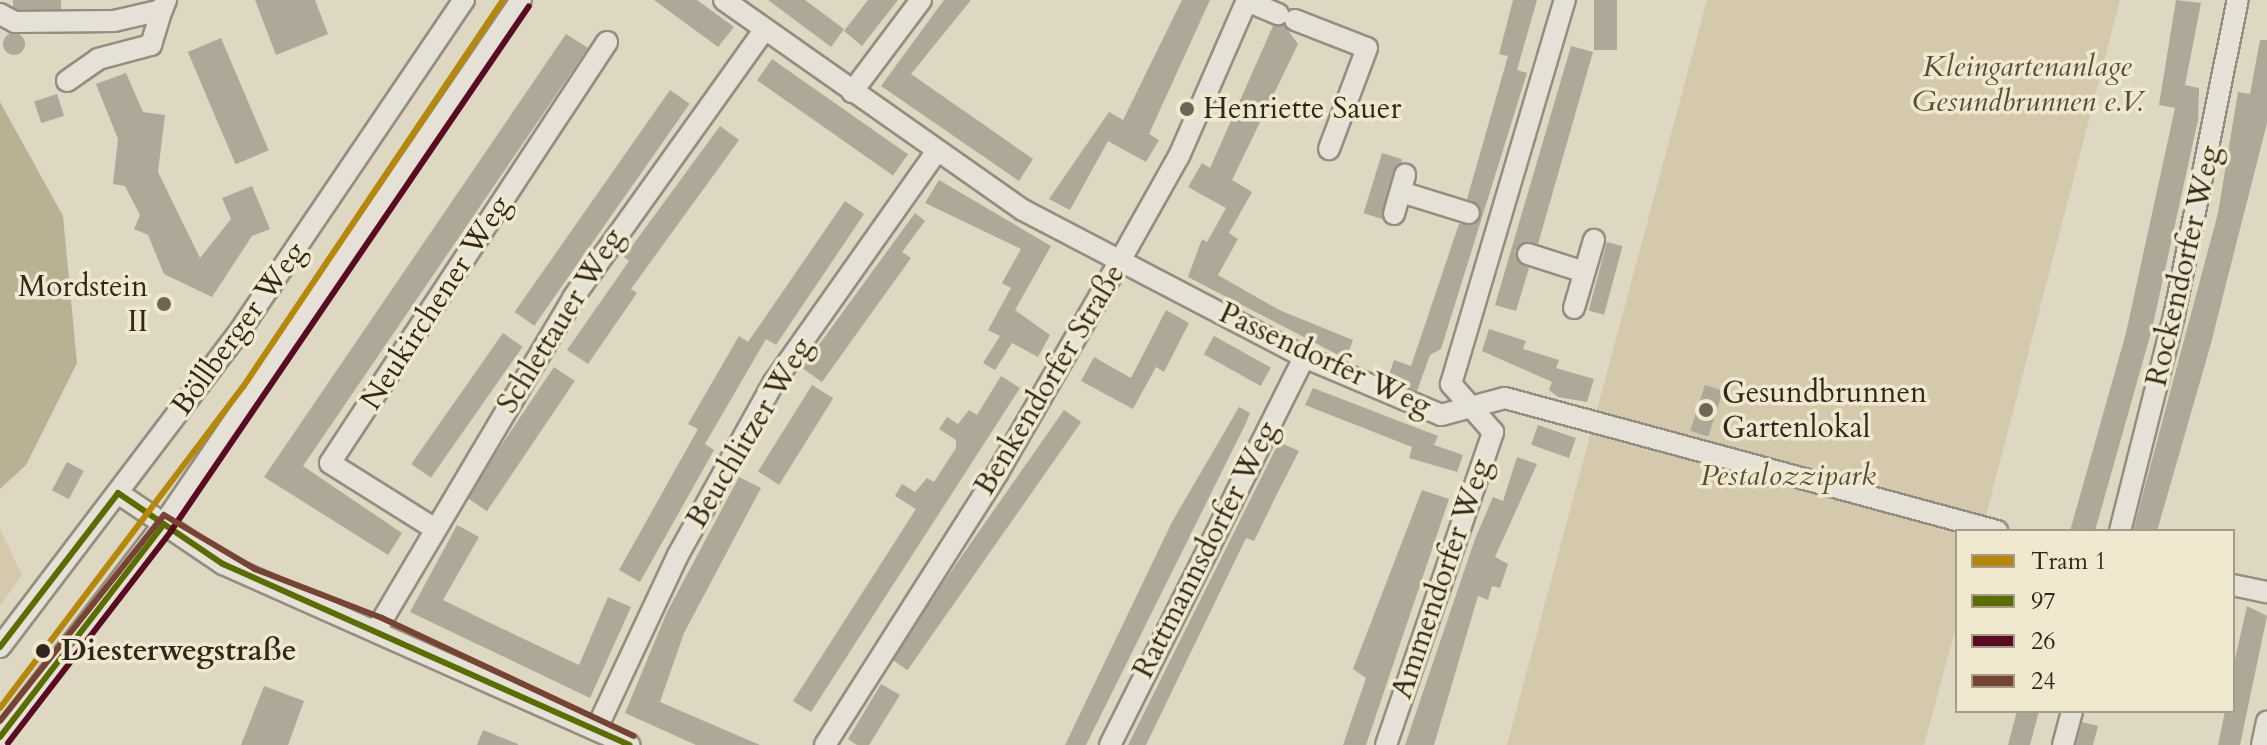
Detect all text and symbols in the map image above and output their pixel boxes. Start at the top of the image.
park label: Kleingartenanlage Gesundbrunnen e.V. [1912,49,2142,120]
place label: Henriette Sauer [1203,91,1401,127]
marker: Henriette Sauer [1178,100,1196,118]
street label: Rockendorfer Weg [2139,142,2229,390]
street label: Neukirchener Weg [353,189,519,417]
street label: Schlettauer Weg [490,222,632,420]
street label: Böllberger Weg [164,235,314,423]
street label: Benkendorfer Straße [967,258,1133,502]
place label: Mordstein II [18,269,148,340]
marker: Mordstein II [155,295,173,313]
street label: Passendorfer Weg [1213,295,1437,425]
street label: Beuchlitzer Weg [679,331,821,535]
place label: Gesundbrunnen Gartenlokal [1722,375,1927,446]
marker: Gesundbrunnen Gartenlokal [1697,401,1715,419]
street label: Rattmannsdorfer Weg [1126,415,1286,685]
street label: Ammendorfer Weg [1384,454,1500,704]
park label: Pestalozzipark [1700,458,1876,494]
legend [1955,529,2235,713]
text: Tram 1 [2031,545,2107,578]
text: 97 [2031,585,2056,618]
text: 26 [2031,625,2056,658]
place label: Diesterwegstraße [61,633,297,669]
marker: Diesterwegstraße [32,640,54,662]
text: 24 [2031,665,2056,698]

